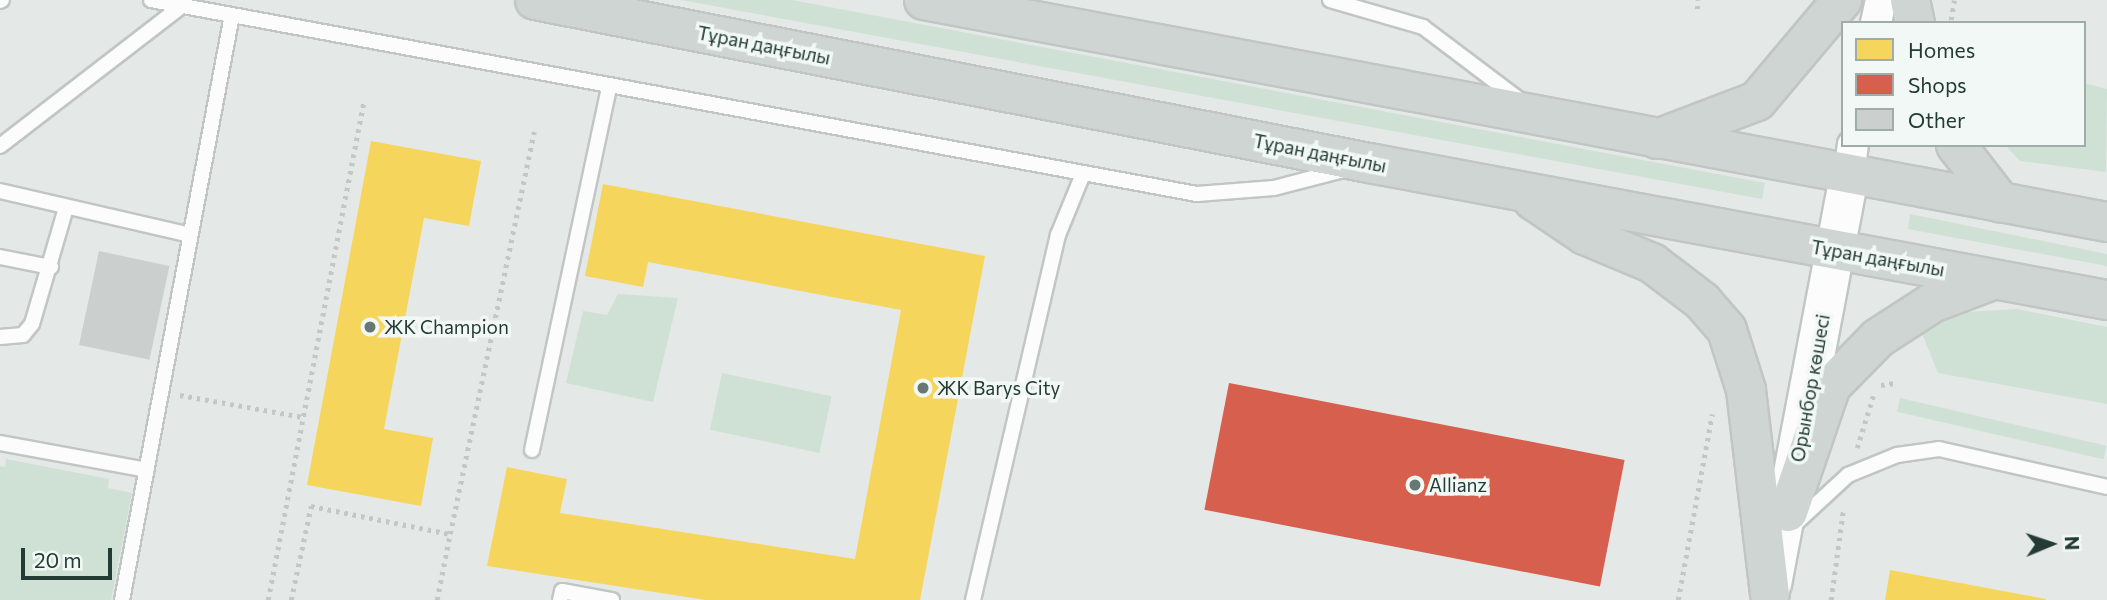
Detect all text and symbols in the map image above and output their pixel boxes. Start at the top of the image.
street label: Тұран даңғылы [695,21,833,69]
legend [1841,21,2086,147]
text: Homes [1908,37,1975,62]
text: Shops [1908,72,1967,97]
text: Other [1908,107,1965,132]
street label: Тұран даңғылы [1251,129,1389,177]
street label: Тұран даңғылы [1809,235,1947,281]
street label: Орынбор көшесі [1786,312,1834,464]
place label: ЖК Champion [384,316,509,338]
marker: ЖК Champion [362,319,378,335]
place label: ЖК Barys City [937,377,1060,399]
marker: ЖК Barys City [915,380,931,396]
place label: Allianz [1429,474,1487,496]
marker: Allianz [1407,477,1423,493]
north arrow [2016,509,2086,579]
scale bar [24,534,116,578]
text: N [2061,536,2084,551]
text: 20 m [34,547,82,572]

